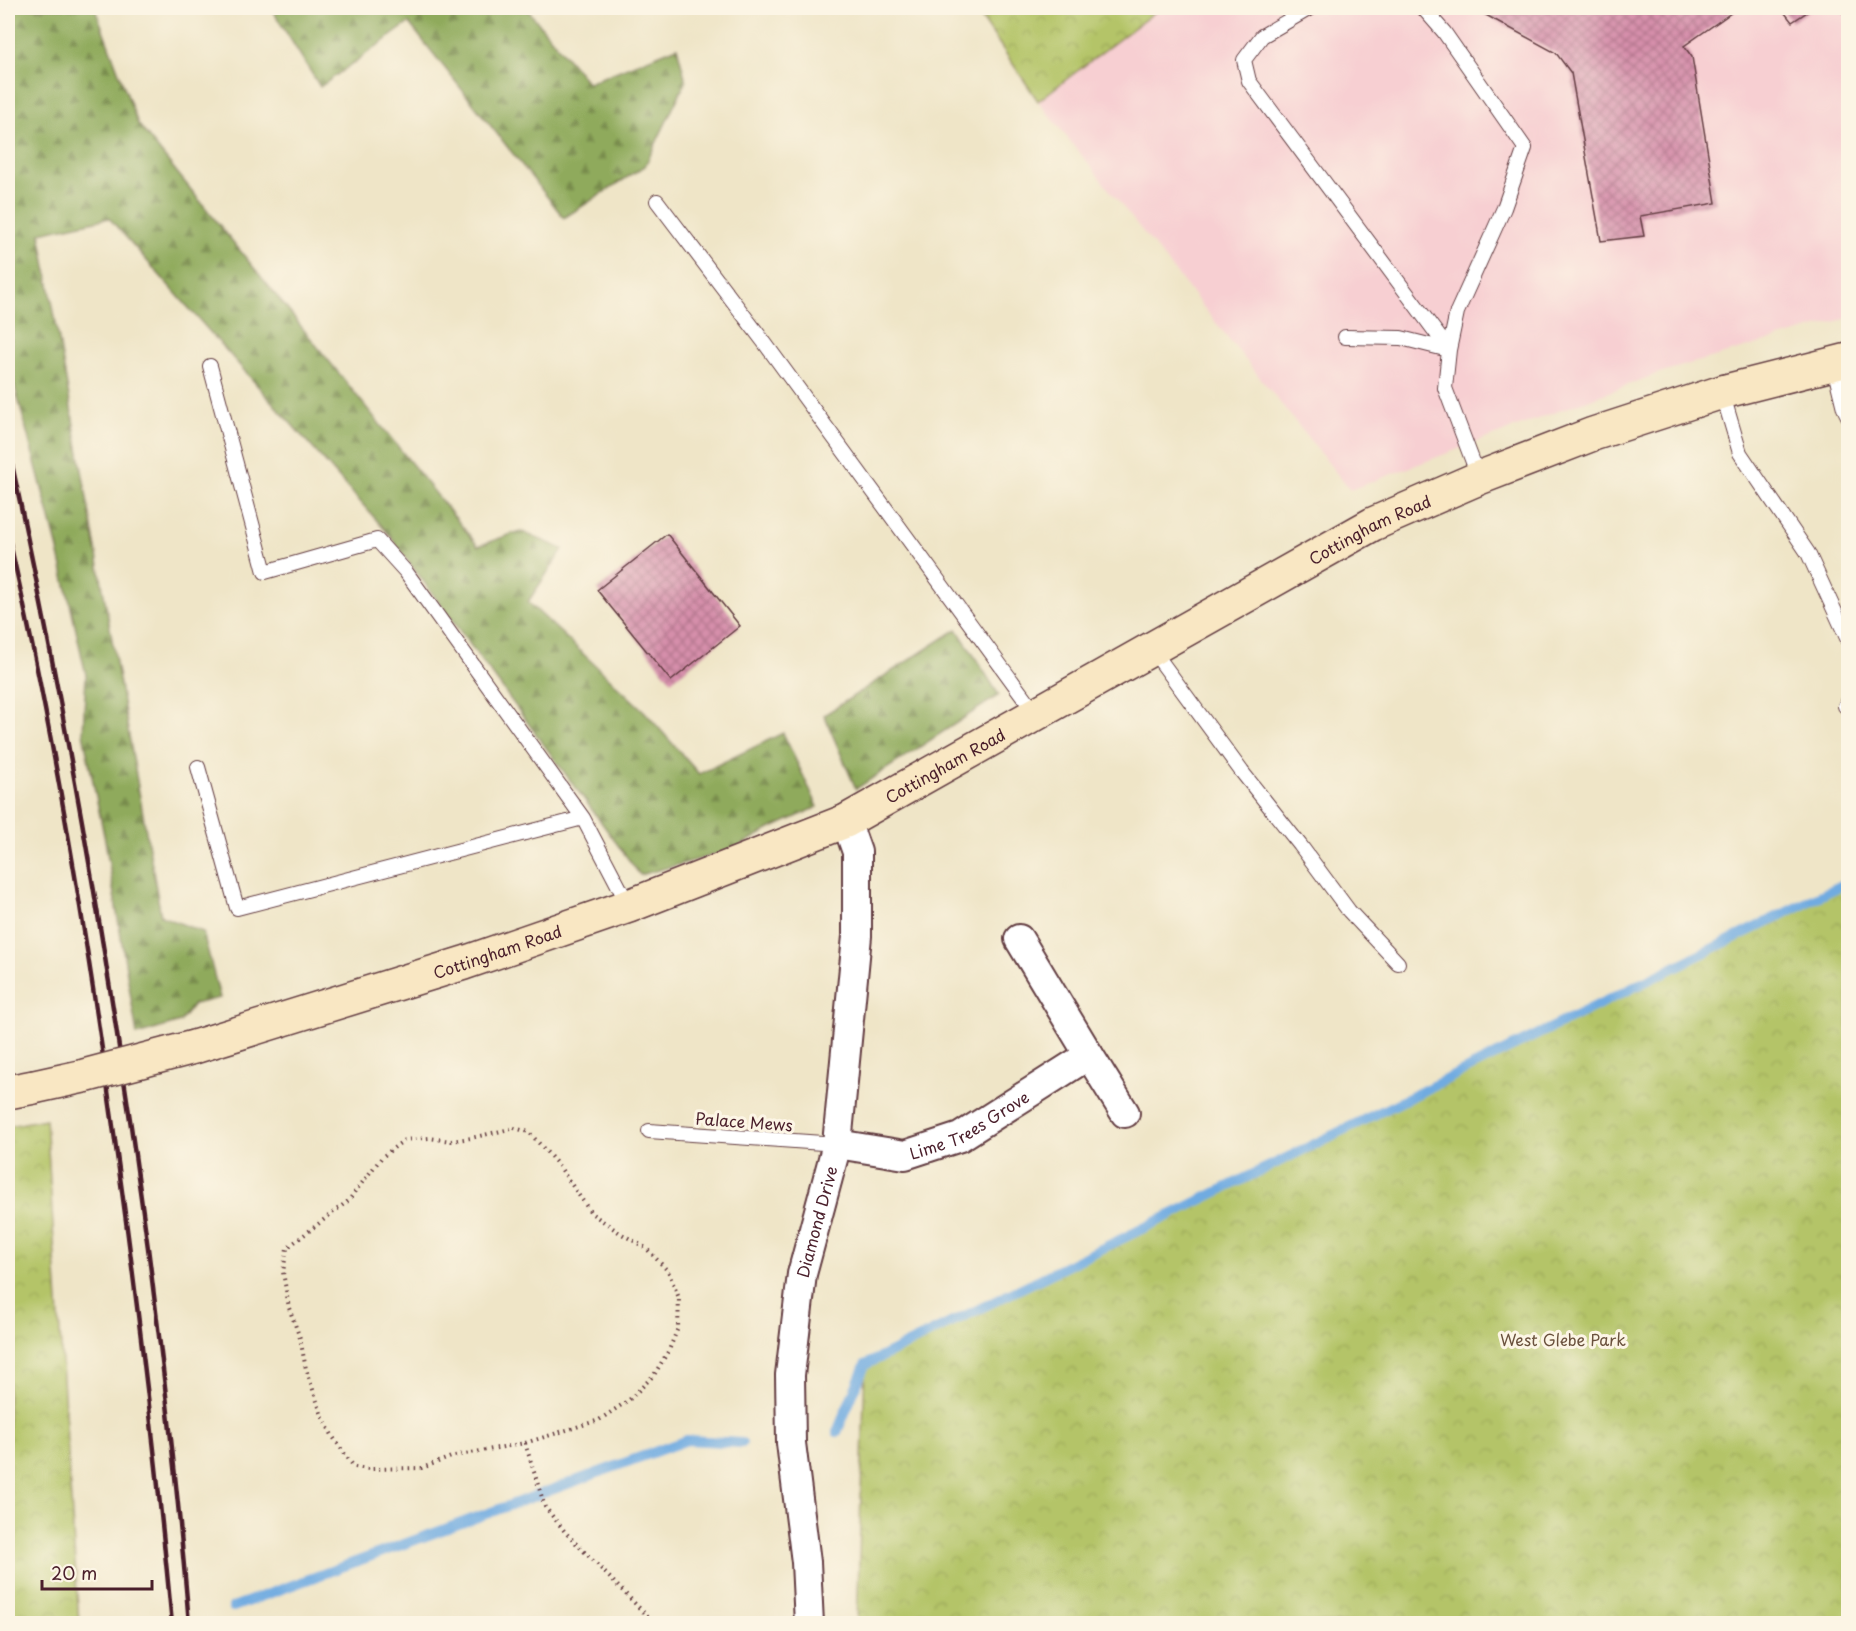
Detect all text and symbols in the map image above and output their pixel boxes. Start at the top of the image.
street label: Cottingham Road [1304,488,1435,570]
street label: Cottingham Road [880,722,1009,809]
street label: Cottingham Road [430,918,565,984]
street label: Lime Trees Grove [906,1084,1033,1165]
street label: Palace Mews [694,1106,794,1136]
street label: Diamond Drive [790,1163,843,1280]
park label: West Glebe Park [1500,1327,1626,1351]
scale bar [42,1553,152,1591]
text: 20 m [51,1559,97,1586]

